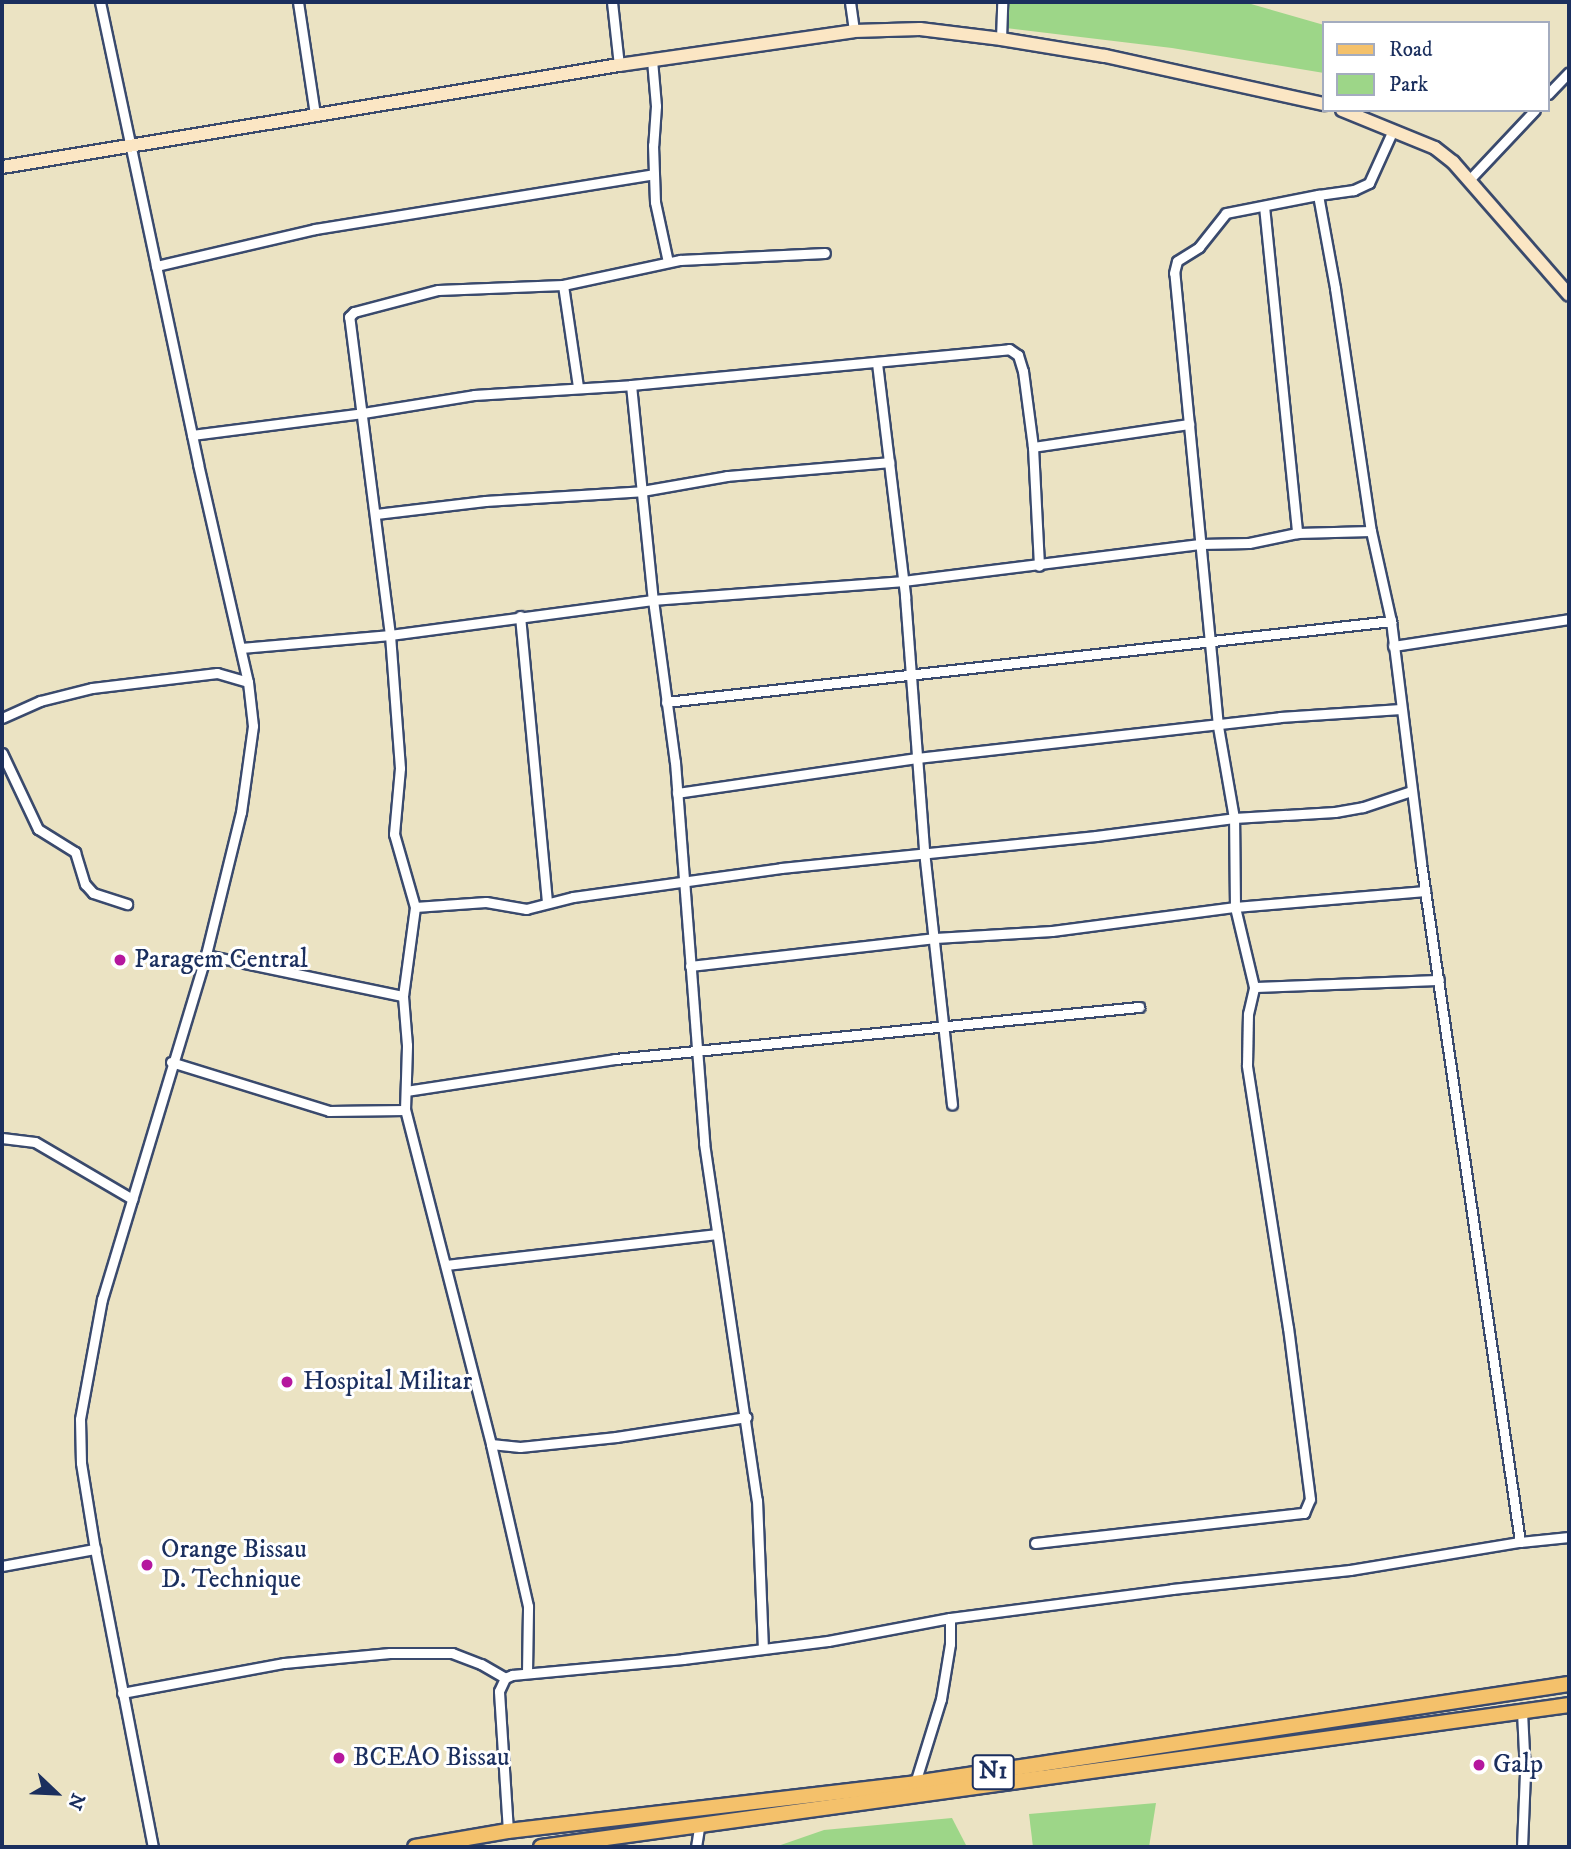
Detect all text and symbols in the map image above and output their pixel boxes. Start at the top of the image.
legend [1322,21,1550,112]
text: Road [1389,37,1433,63]
text: Park [1389,72,1428,98]
place label: Paragem Central [134,944,308,976]
marker: Paragem Central [112,952,128,968]
place label: Hospital Militar [303,1366,472,1398]
marker: Hospital Militar [277,1372,297,1392]
place label: Orange Bissau D. Technique [161,1534,307,1596]
marker: Orange Bissau D. Technique [139,1557,155,1573]
place label: BCEAO Bissau [353,1742,509,1774]
place label: Galp [1493,1749,1543,1781]
marker: BCEAO Bissau [331,1750,347,1766]
road number: N1 [970,1752,1016,1792]
marker: Galp [1471,1757,1487,1773]
north arrow [21,1758,91,1828]
text: N [62,1790,89,1813]

